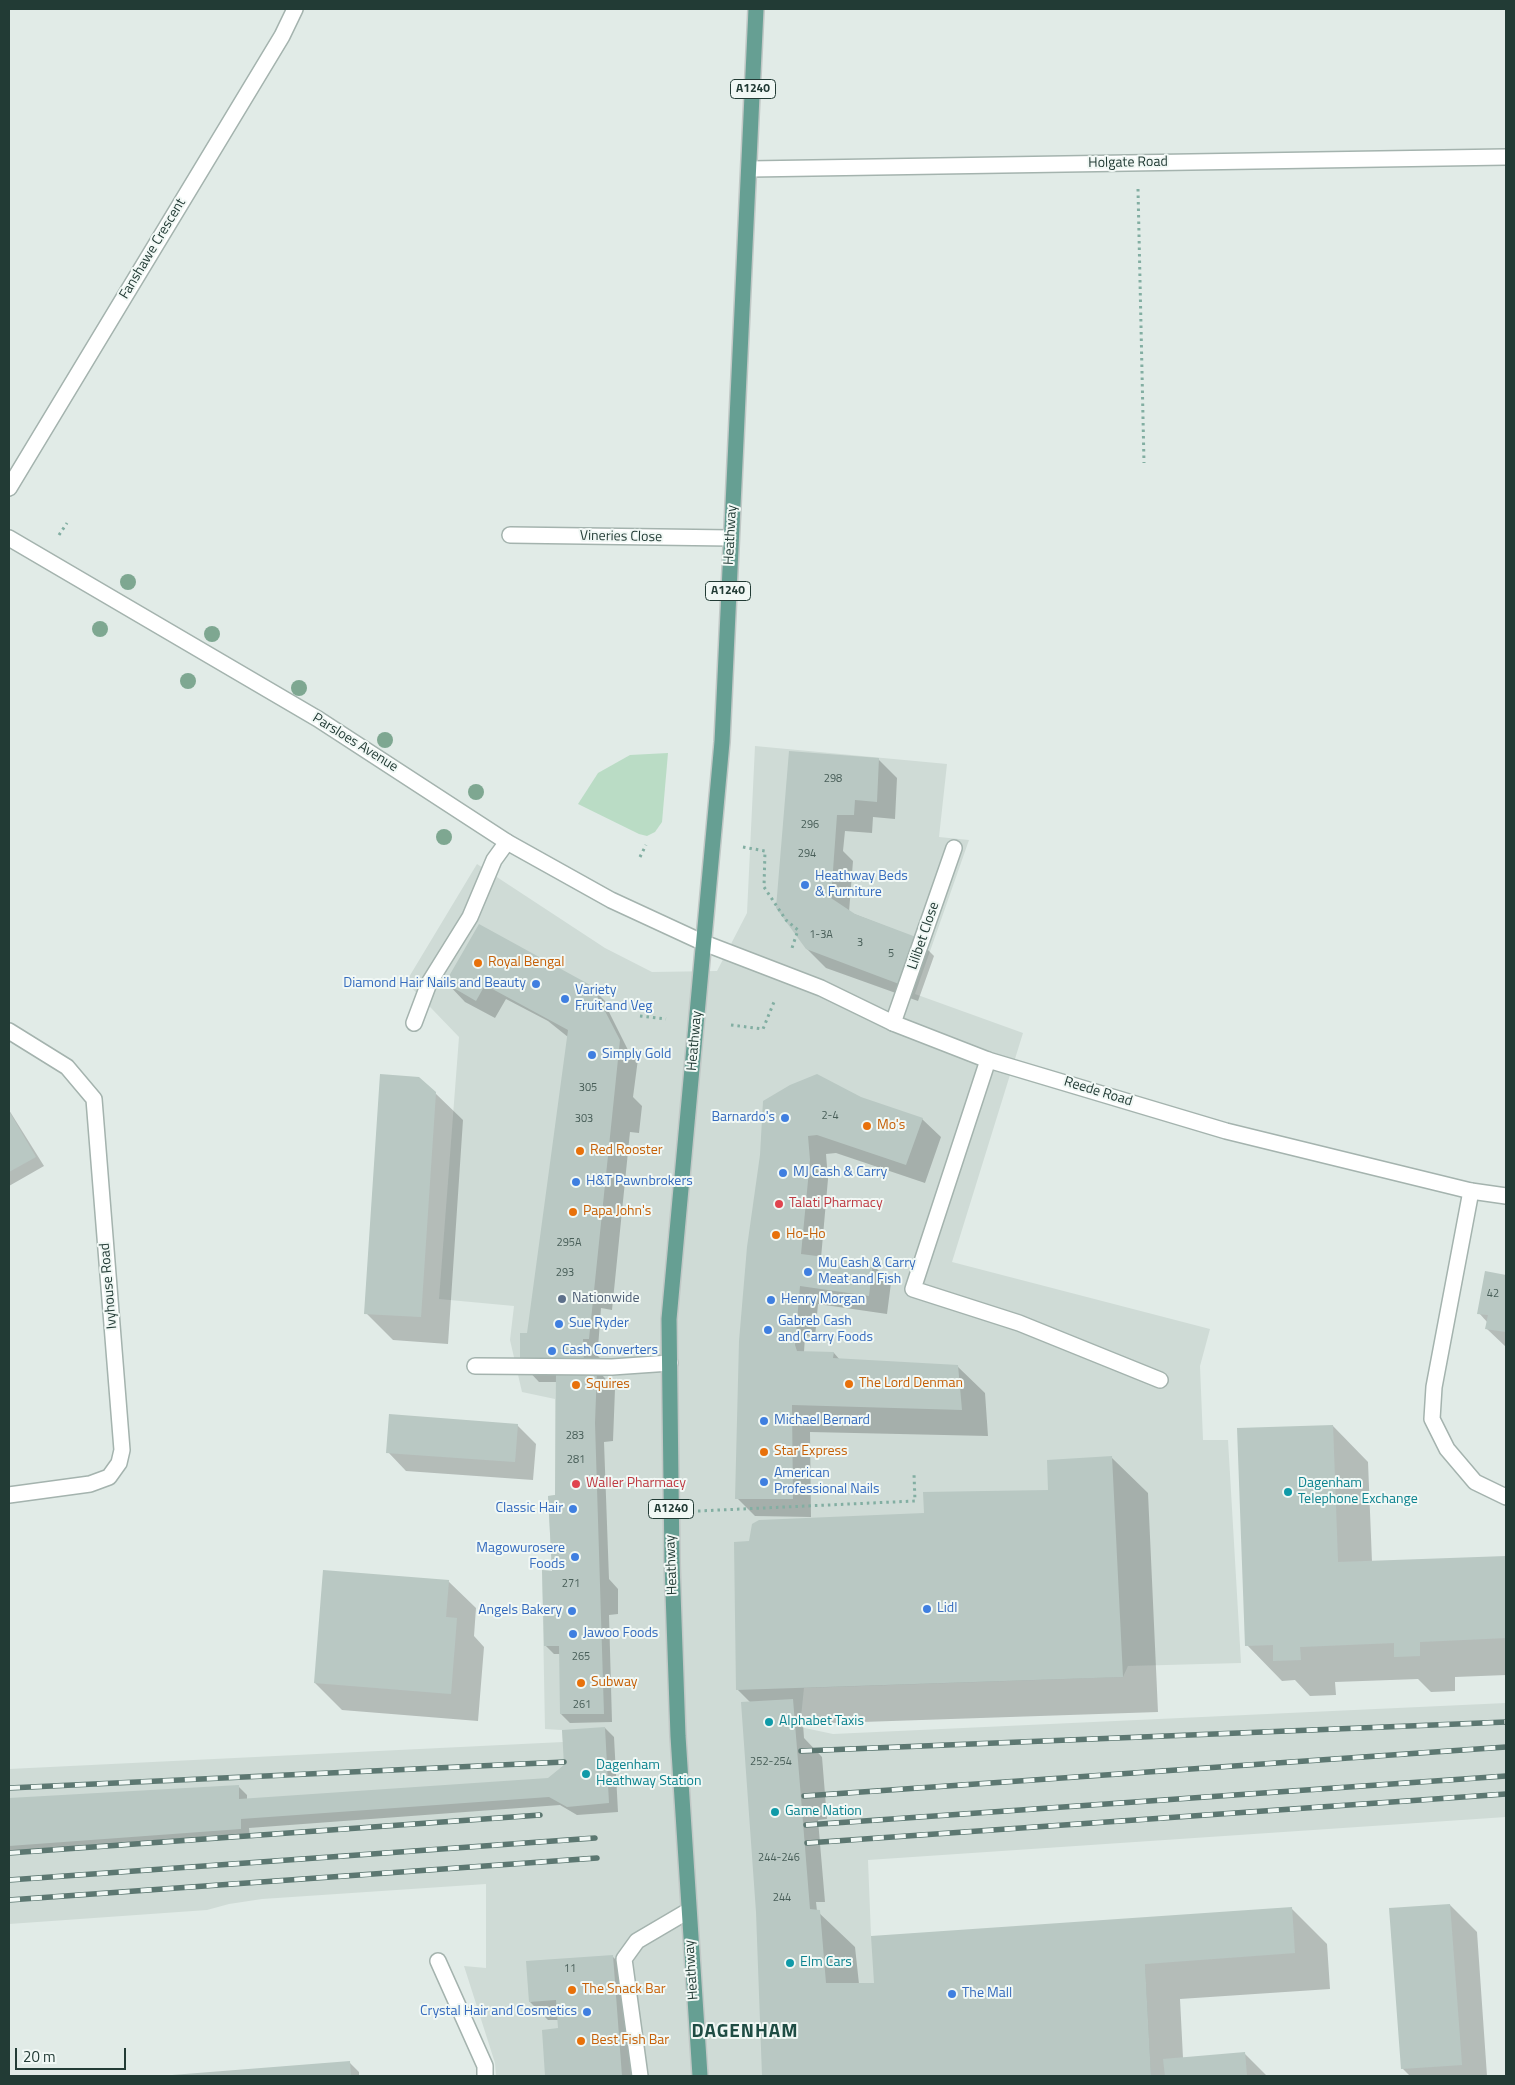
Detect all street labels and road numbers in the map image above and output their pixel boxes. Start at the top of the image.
road number: A1240 [730,80,776,98]
street label: Holgate Road [1088,154,1168,172]
street label: Fanshawe Crescent [116,196,190,302]
street label: Heathway [721,505,741,565]
street label: Vineries Close [580,528,662,546]
road number: A1240 [706,582,750,600]
street label: Parsloes Avenue [309,710,401,776]
street label: Lilibet Close [905,900,943,972]
street label: Heathway [684,1010,706,1072]
street label: Reede Road [1062,1074,1134,1110]
street label: Ivyhouse Road [97,1242,121,1330]
road number: A1240 [648,1500,694,1518]
street label: Heathway [663,1535,681,1595]
street label: Heathway [682,1939,702,2001]

